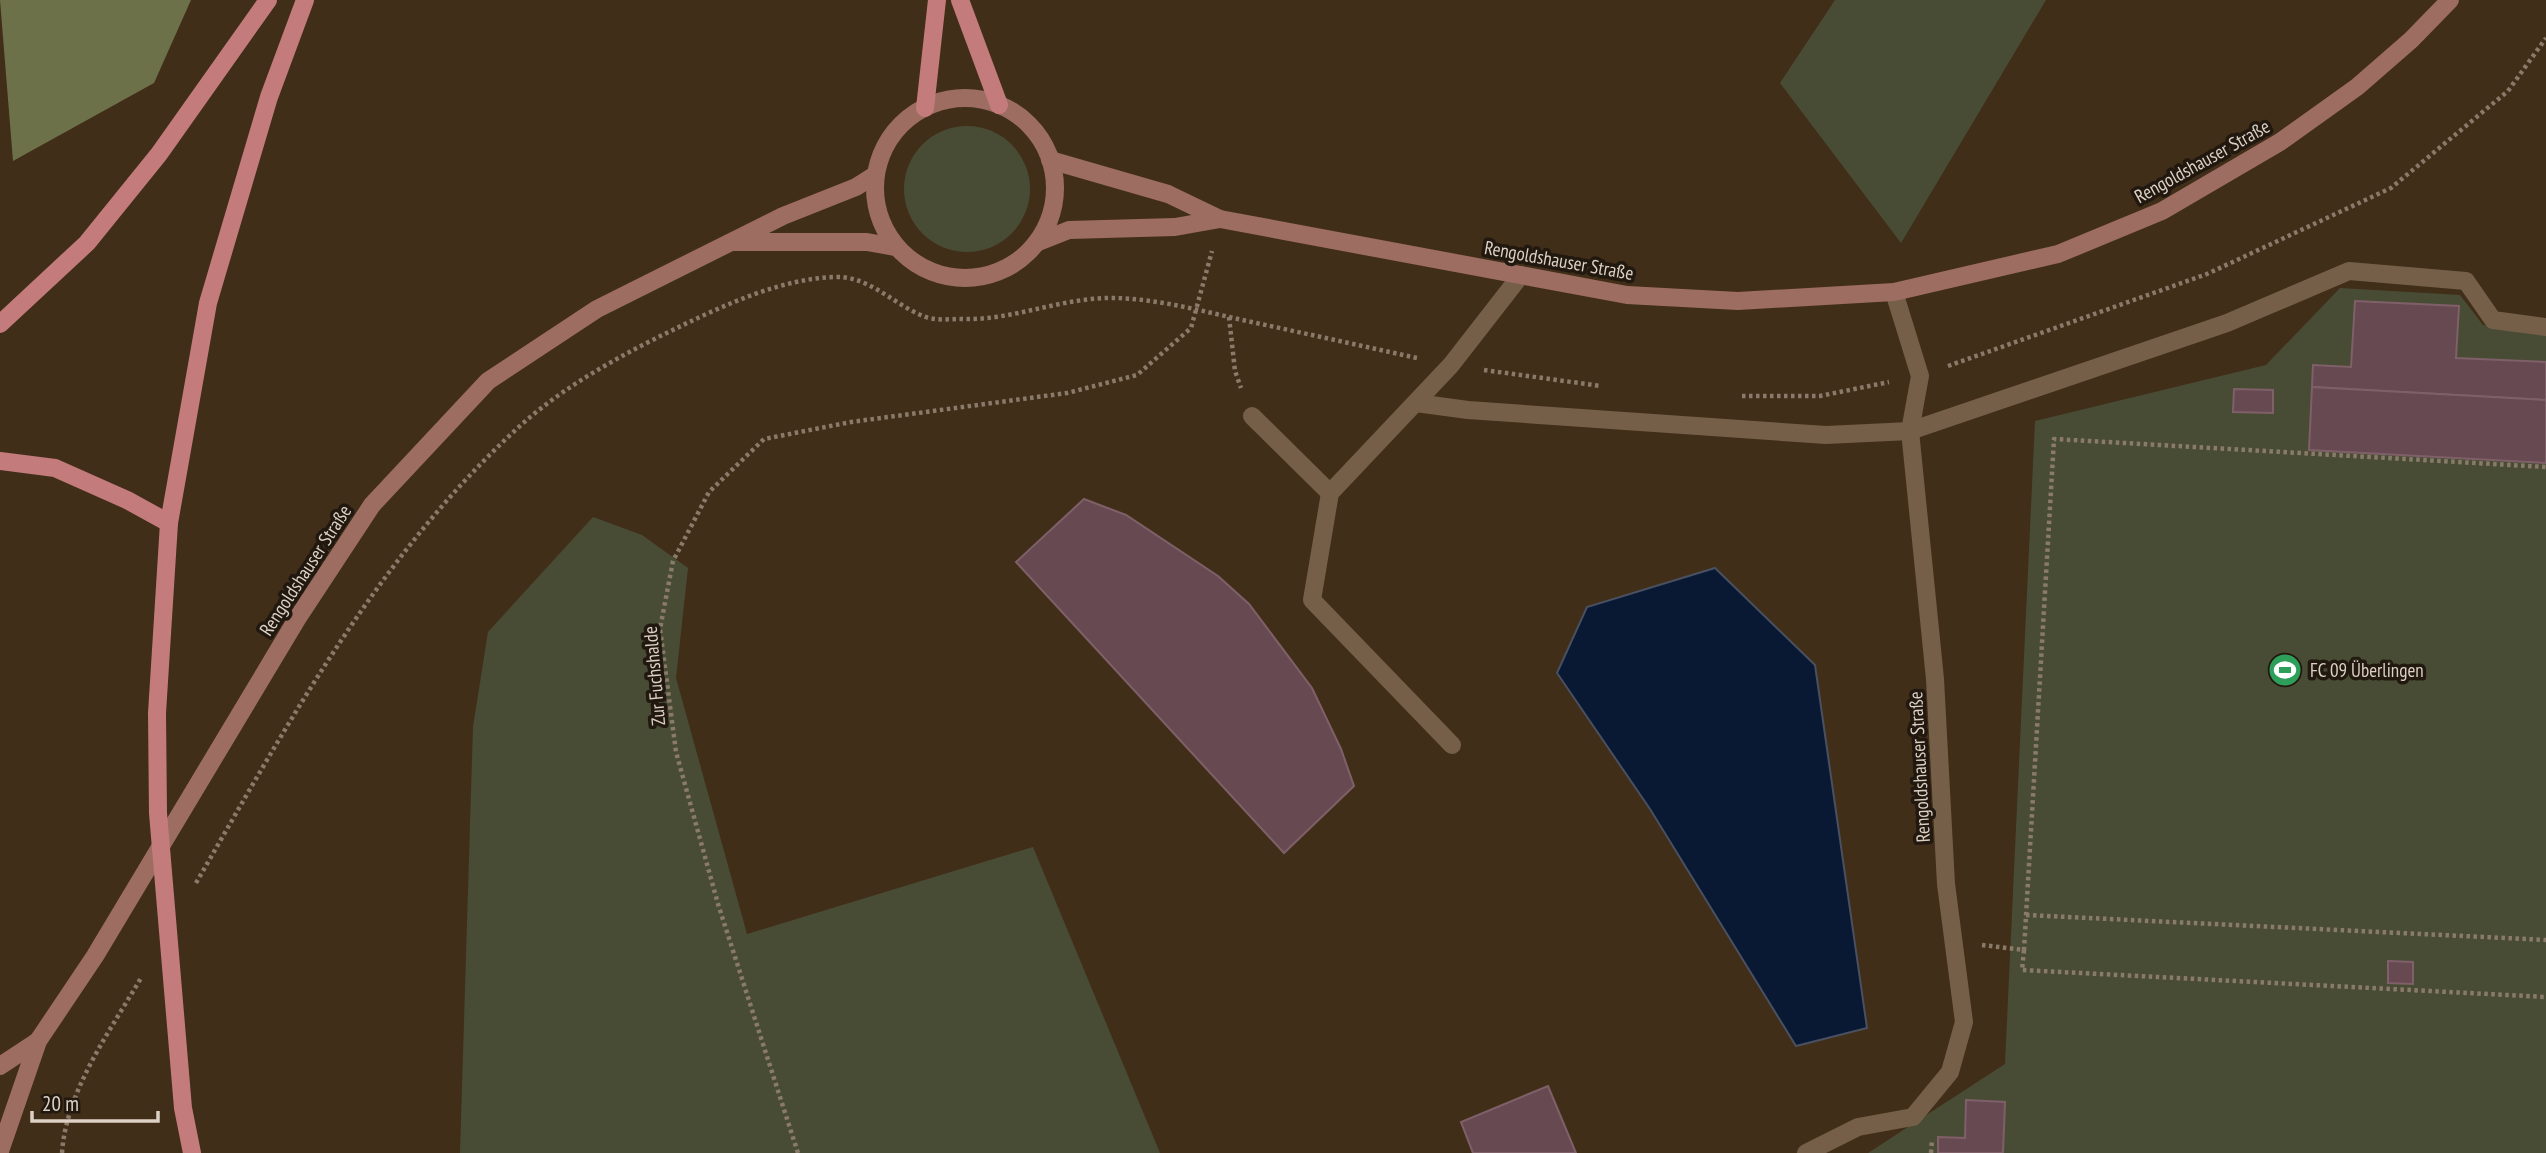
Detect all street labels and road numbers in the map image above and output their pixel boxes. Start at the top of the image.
street label: Rengoldshauser Straße [2130,114,2274,208]
street label: Rengoldshauser Straße [1483,235,1636,285]
street label: Rengoldshauser Straße [254,500,356,640]
street label: Zur Fuchshalde [638,625,670,727]
street label: Rengoldshauser Straße [1903,691,1935,843]

